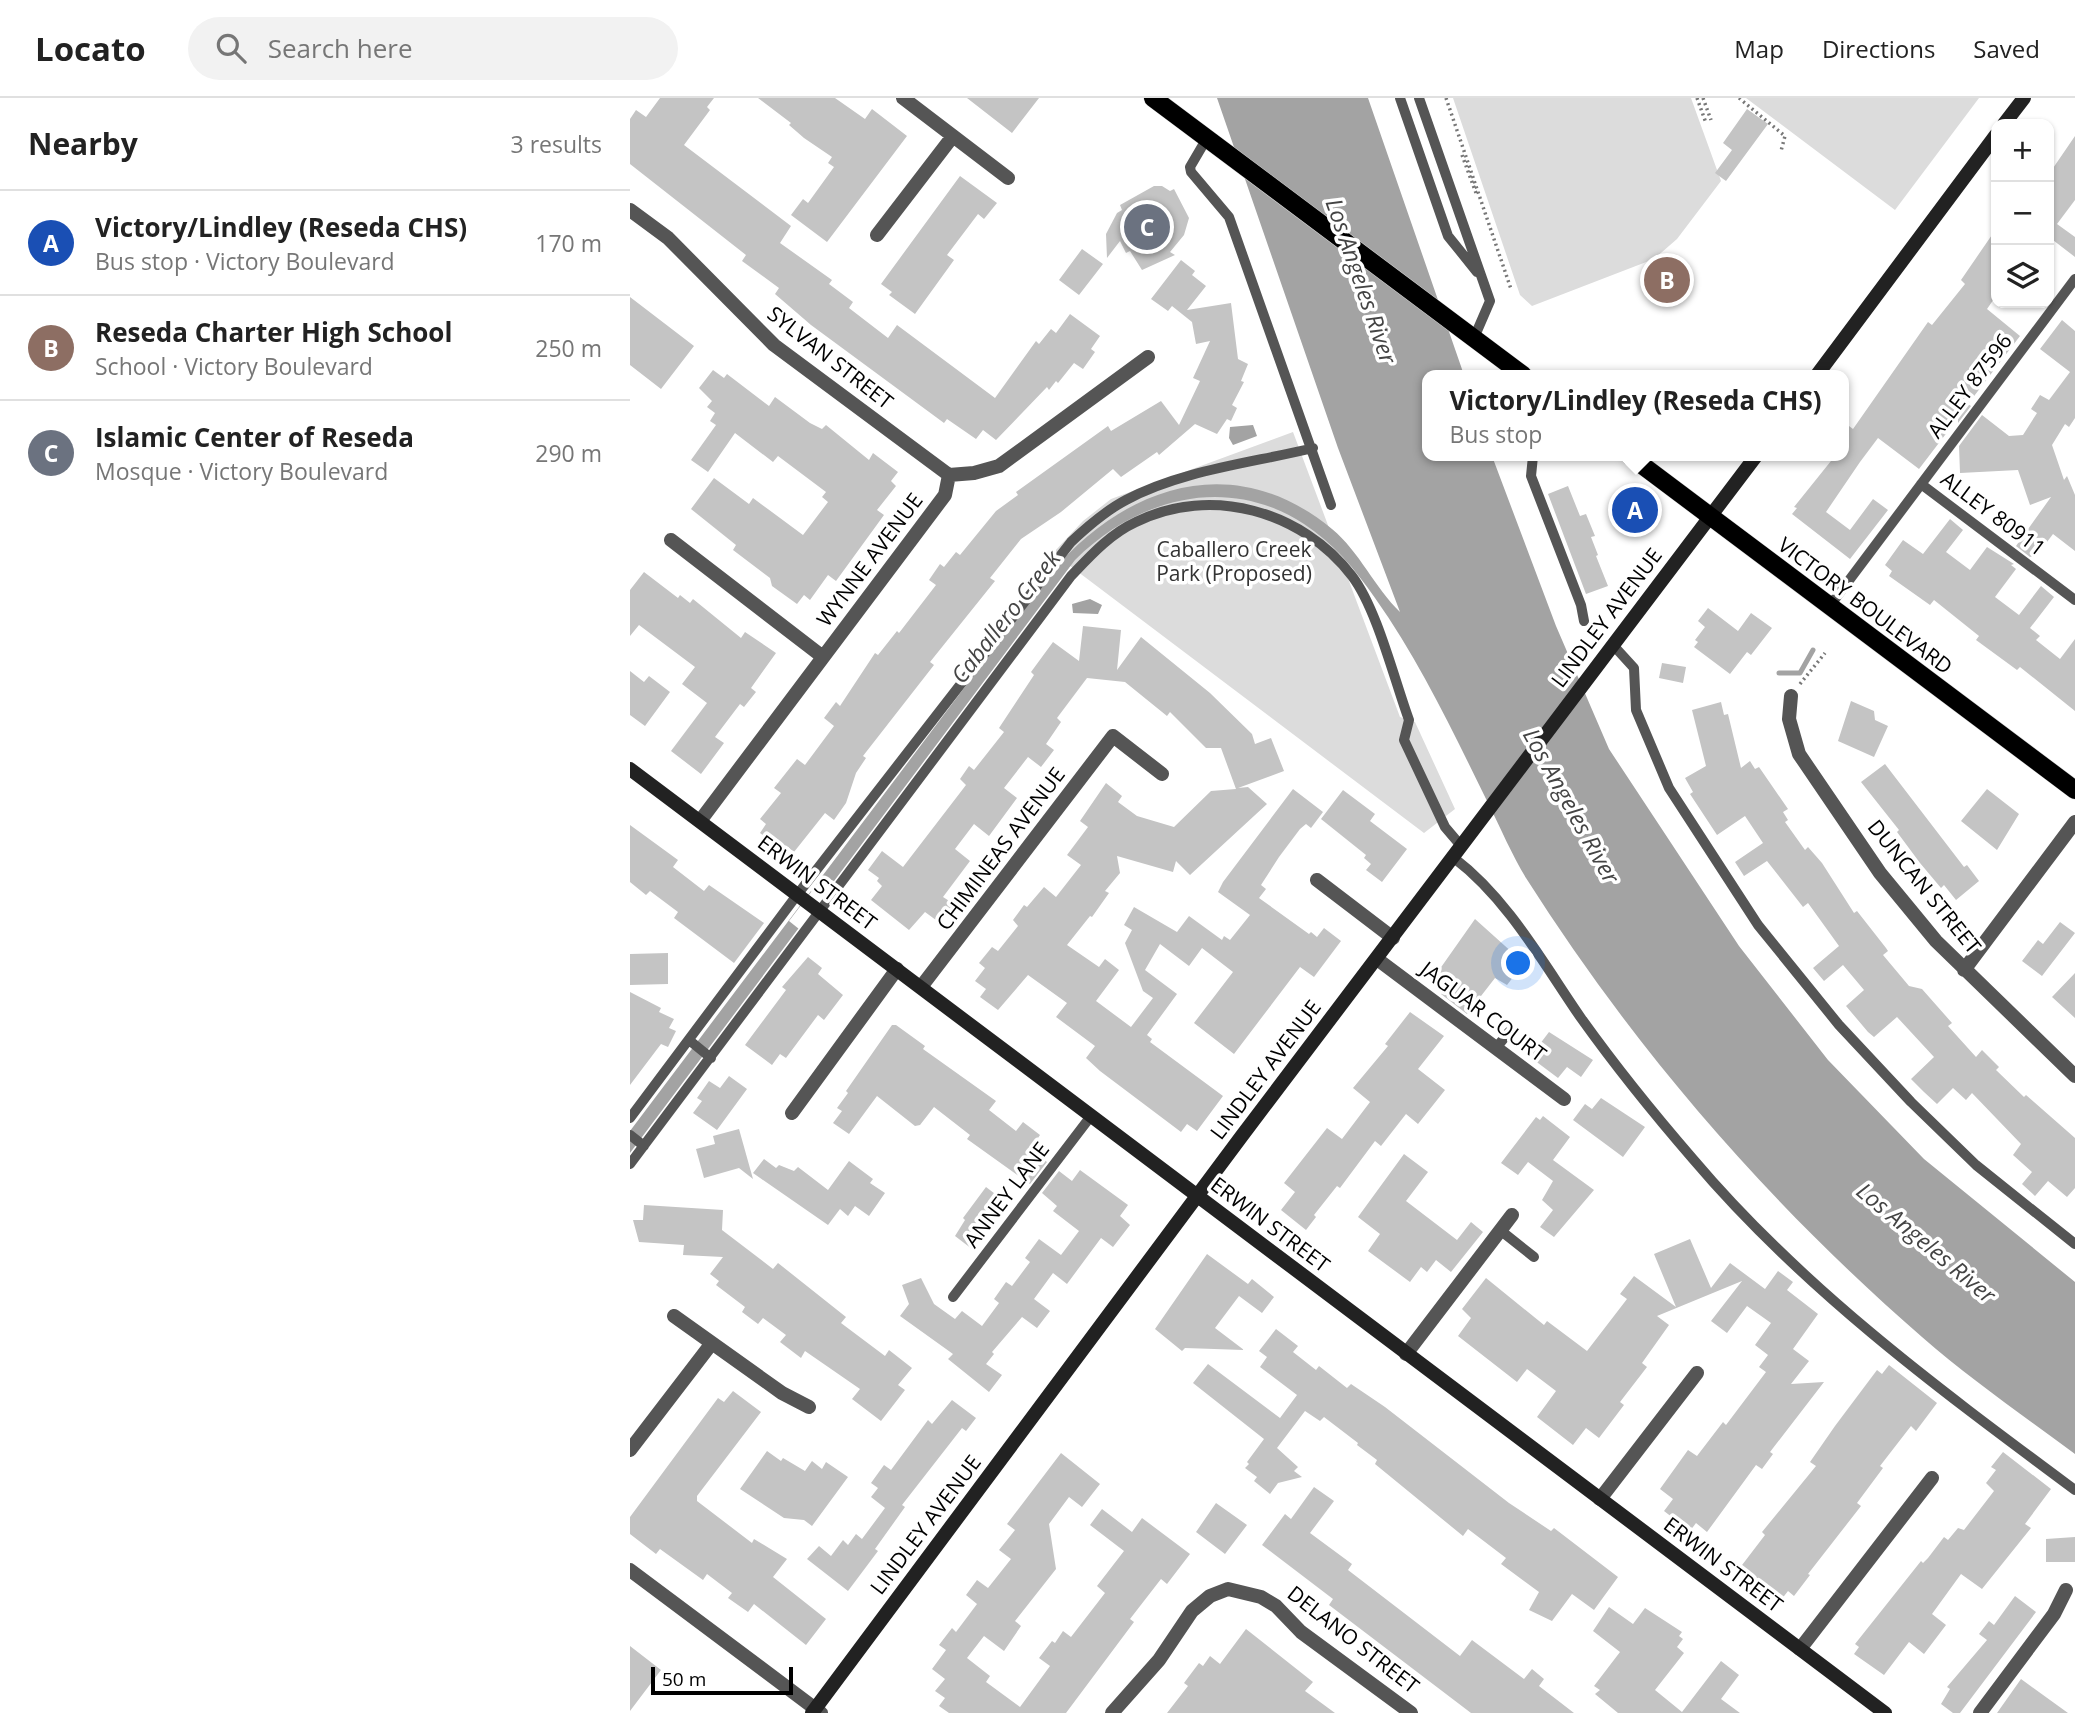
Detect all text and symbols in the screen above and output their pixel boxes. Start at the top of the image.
search box [188,17,678,80]
text: Locato [35,26,146,71]
icon: search [212,29,250,67]
text: Search here [268,30,413,66]
text: Map [1734,32,1784,65]
text: Directions [1822,32,1935,65]
text: Saved [1973,32,2040,65]
map controls [1991,119,2054,308]
button: + [1991,119,2054,182]
text: Nearby [28,123,138,164]
text: 3 results [511,128,602,160]
button: − [1991,182,2054,245]
water label: Los Angeles River [1319,194,1405,368]
pin: C [1124,201,1170,253]
text: Victory/Lindley (Reseda CHS) [95,209,467,245]
text: A [43,227,59,259]
text: 170 m [535,227,602,259]
text: Bus stop · Victory Boulevard [95,245,395,277]
button: layers [1991,245,2054,308]
pin: B [1644,254,1690,306]
street label: SYLVAN STREET [762,299,900,415]
text: Reseda Charter High School [95,314,452,350]
street label: ALLEY 87596 [1921,327,2018,443]
text: B [43,332,59,364]
text: 250 m [535,332,602,364]
text: School · Victory Boulevard [95,350,373,382]
popup [1422,370,1849,461]
text: Victory/Lindley (Reseda CHS) [1449,382,1822,418]
text: Bus stop [1449,418,1542,450]
text: Islamic Center of Reseda [95,419,414,455]
text: C [44,437,58,469]
text: 290 m [535,437,602,469]
text: Mosque · Victory Boulevard [95,455,388,487]
street label: ALLEY 80911 [1936,465,2052,562]
pin: A [1612,484,1658,536]
street label: WYNNE AVENUE [810,487,929,632]
street label: VICTORY BOULEVARD [1773,530,1958,680]
park label: Caballero Creek Park (Proposed) [1156,535,1312,587]
street label: LINDLEY AVENUE [1544,542,1668,693]
water label: Caballero Creek [943,543,1068,690]
water label: Los Angeles River [1516,722,1628,890]
street label: CHIMINEAS AVENUE [930,761,1071,936]
street label: DUNCAN STREET [1862,813,1988,960]
street label: ERWIN STREET [752,828,883,936]
your location [1501,946,1535,980]
street label: JAGUAR COURT [1413,954,1553,1068]
street label: LINDLEY AVENUE [1203,994,1327,1145]
street label: ANNEY LANE [957,1136,1055,1253]
street label: ERWIN STREET [1205,1170,1336,1278]
water label: Los Angeles River [1850,1174,2004,1311]
street label: LINDLEY AVENUE [863,1449,987,1600]
street label: ERWIN STREET [1658,1510,1789,1618]
street label: DELANO STREET [1282,1579,1425,1700]
scale bar [651,1664,793,1696]
text: 50 m [662,1666,706,1692]

